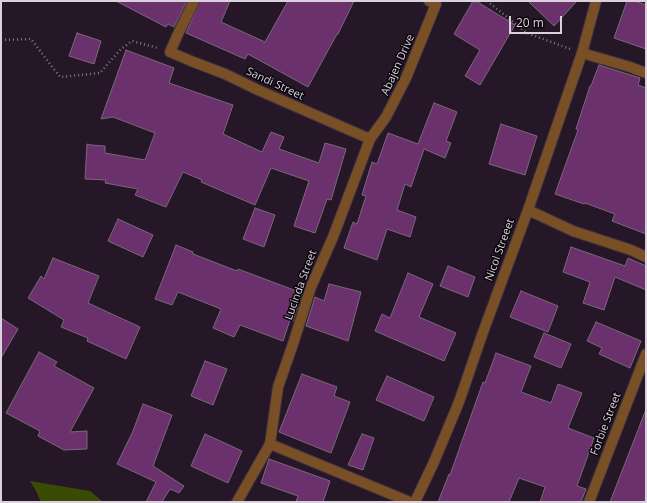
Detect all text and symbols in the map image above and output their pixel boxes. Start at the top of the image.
scale bar [511,8,564,34]
text: 20 m [516,14,544,31]
street label: Abajen Drive [379,32,417,98]
street label: Sandi Street [244,65,306,103]
street label: Nicol Streeet [483,217,517,283]
street label: Lucinda Street [282,248,320,322]
street label: Forbie Street [588,391,624,457]

